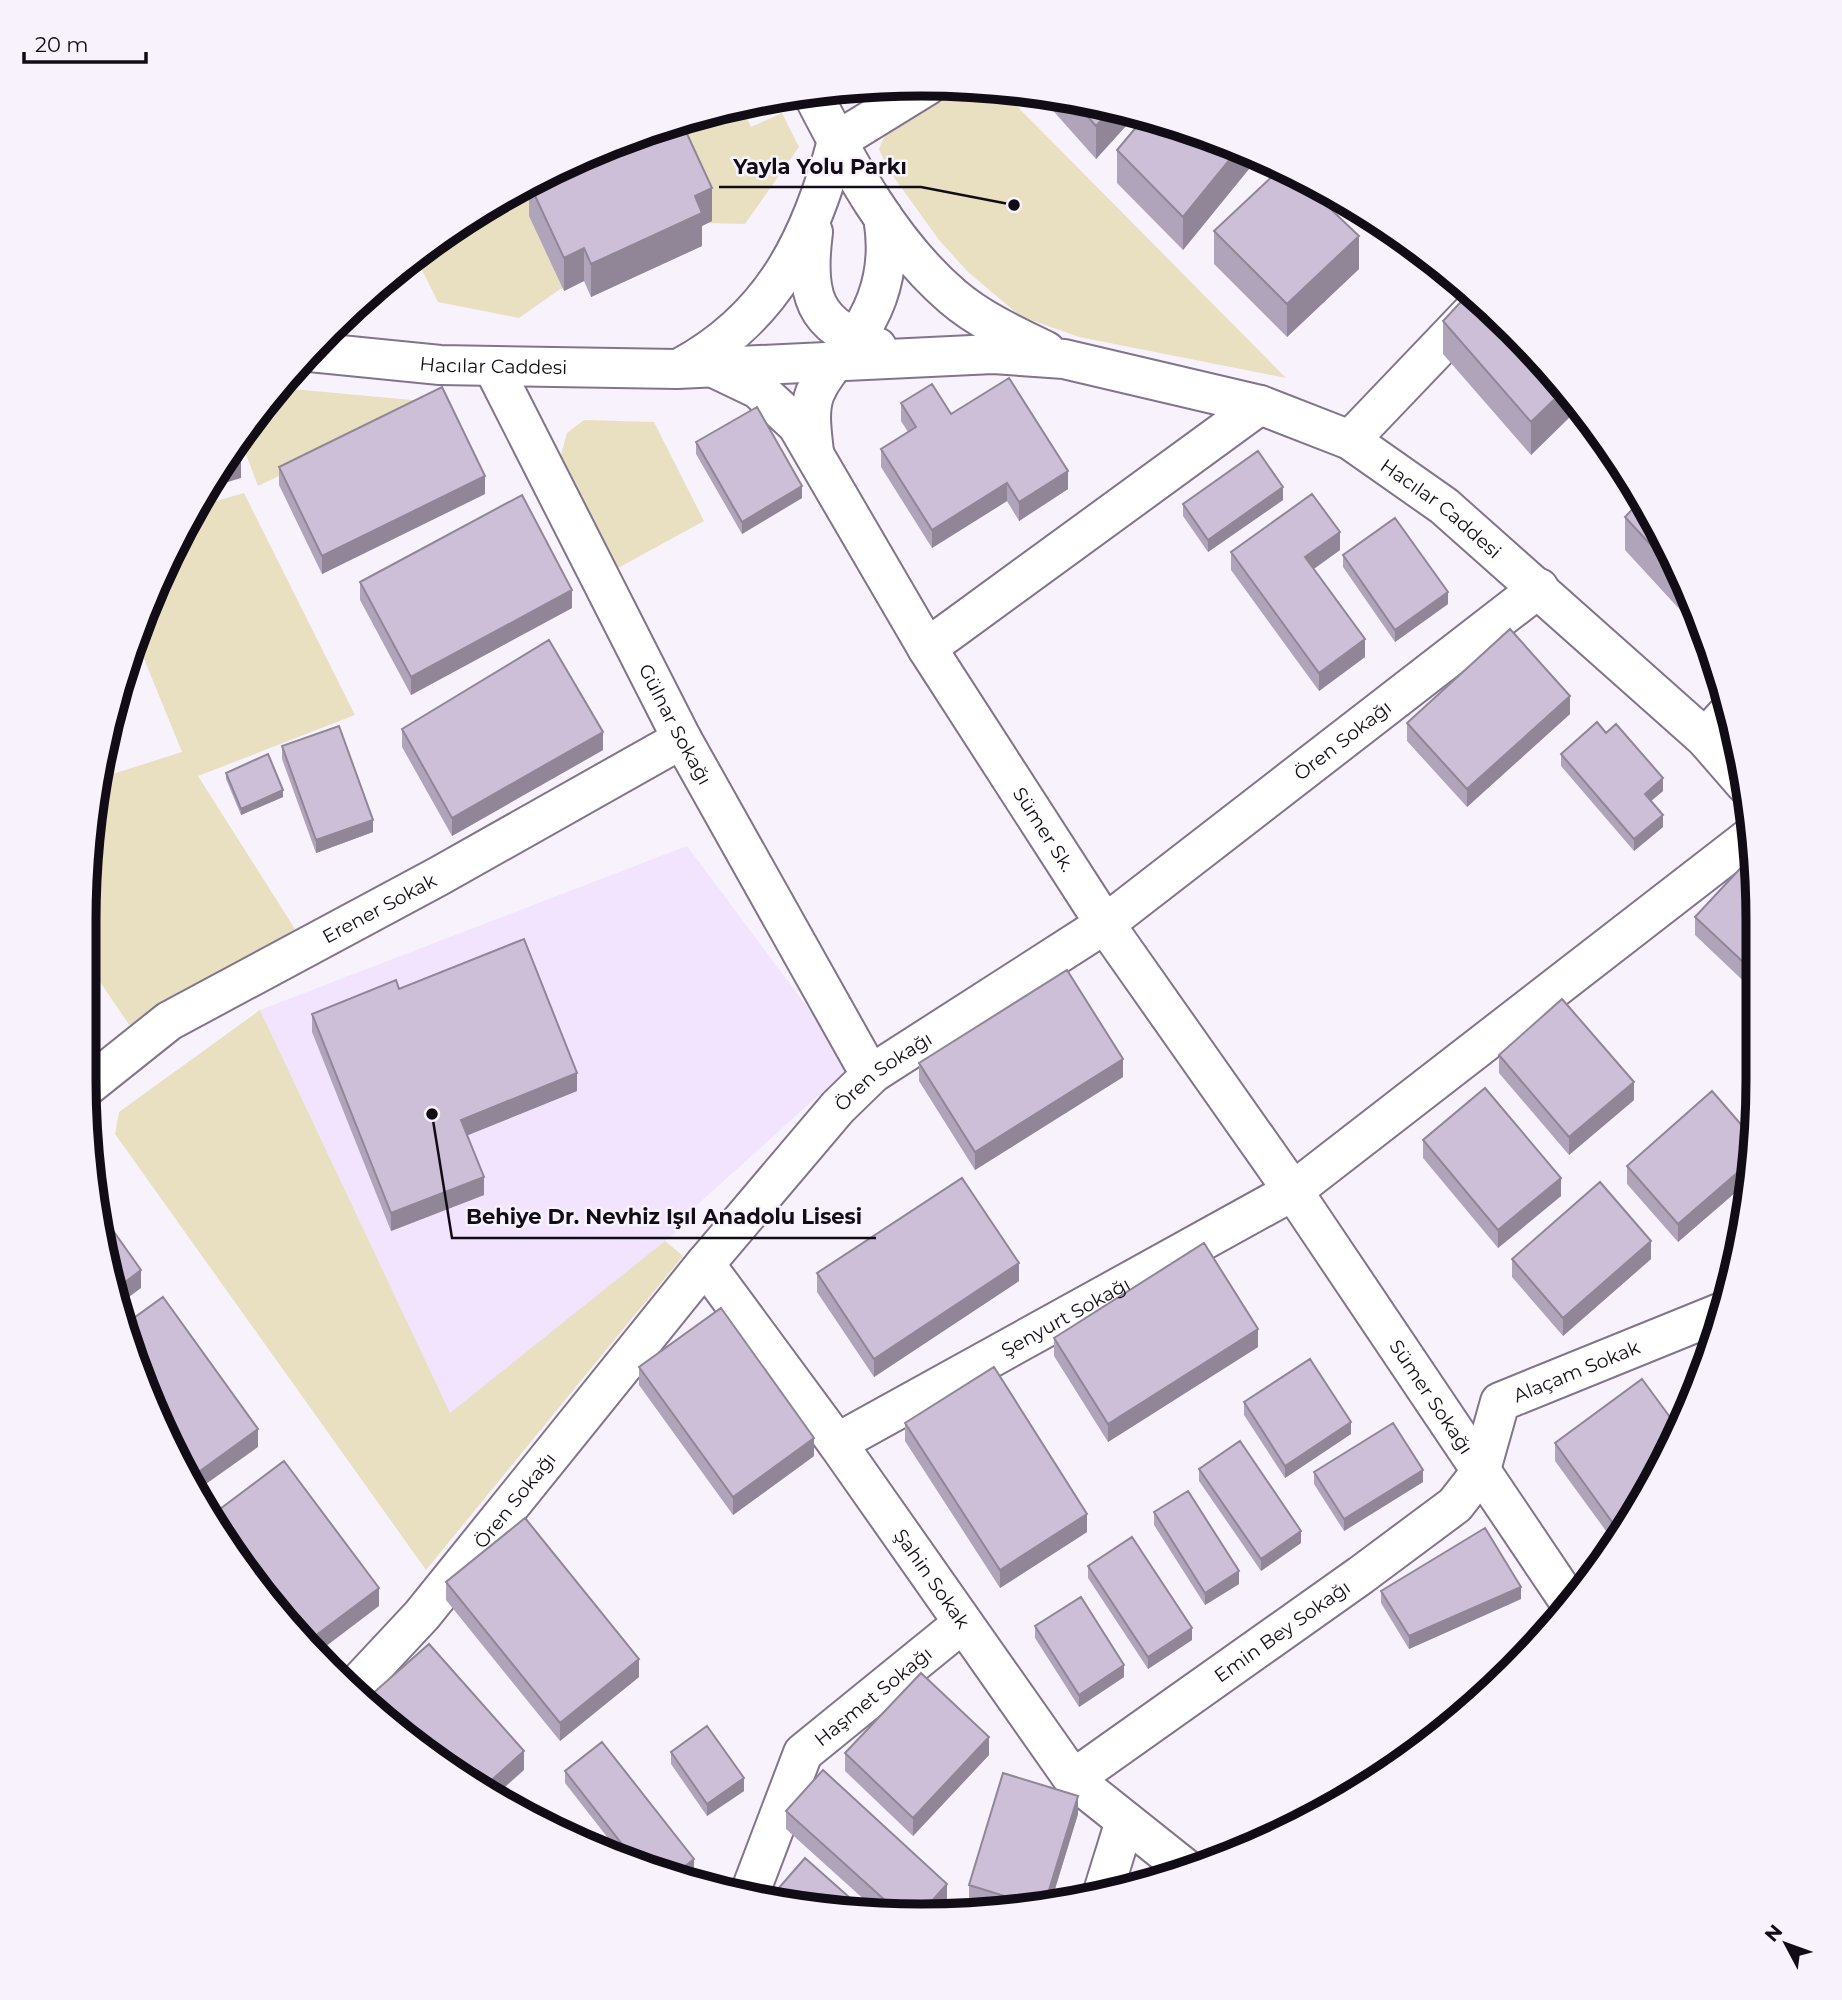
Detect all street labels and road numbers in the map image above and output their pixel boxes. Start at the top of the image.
street label: Hacılar Caddesi [418,352,567,379]
street label: Hacılar Caddesi [1376,454,1506,563]
street label: Gülnar Sokağı [634,660,716,789]
street label: Ören Sokağı [1289,696,1396,785]
street label: Sümer Sk. [1008,783,1079,876]
street label: Erener Sokak [318,868,441,948]
street label: Ören Sokağı [830,1027,936,1116]
street label: Şenyurt Sokağı [997,1272,1134,1362]
street label: Sümer Sokağı [1384,1335,1477,1459]
street label: Alaçam Sokak [1510,1335,1644,1407]
street label: Ören Sokağı [469,1448,561,1553]
street label: Şahin Sokak [889,1525,975,1633]
street label: Emin Bey Sokağı [1210,1576,1355,1687]
street label: Haşmet Sokağı [810,1642,937,1751]

